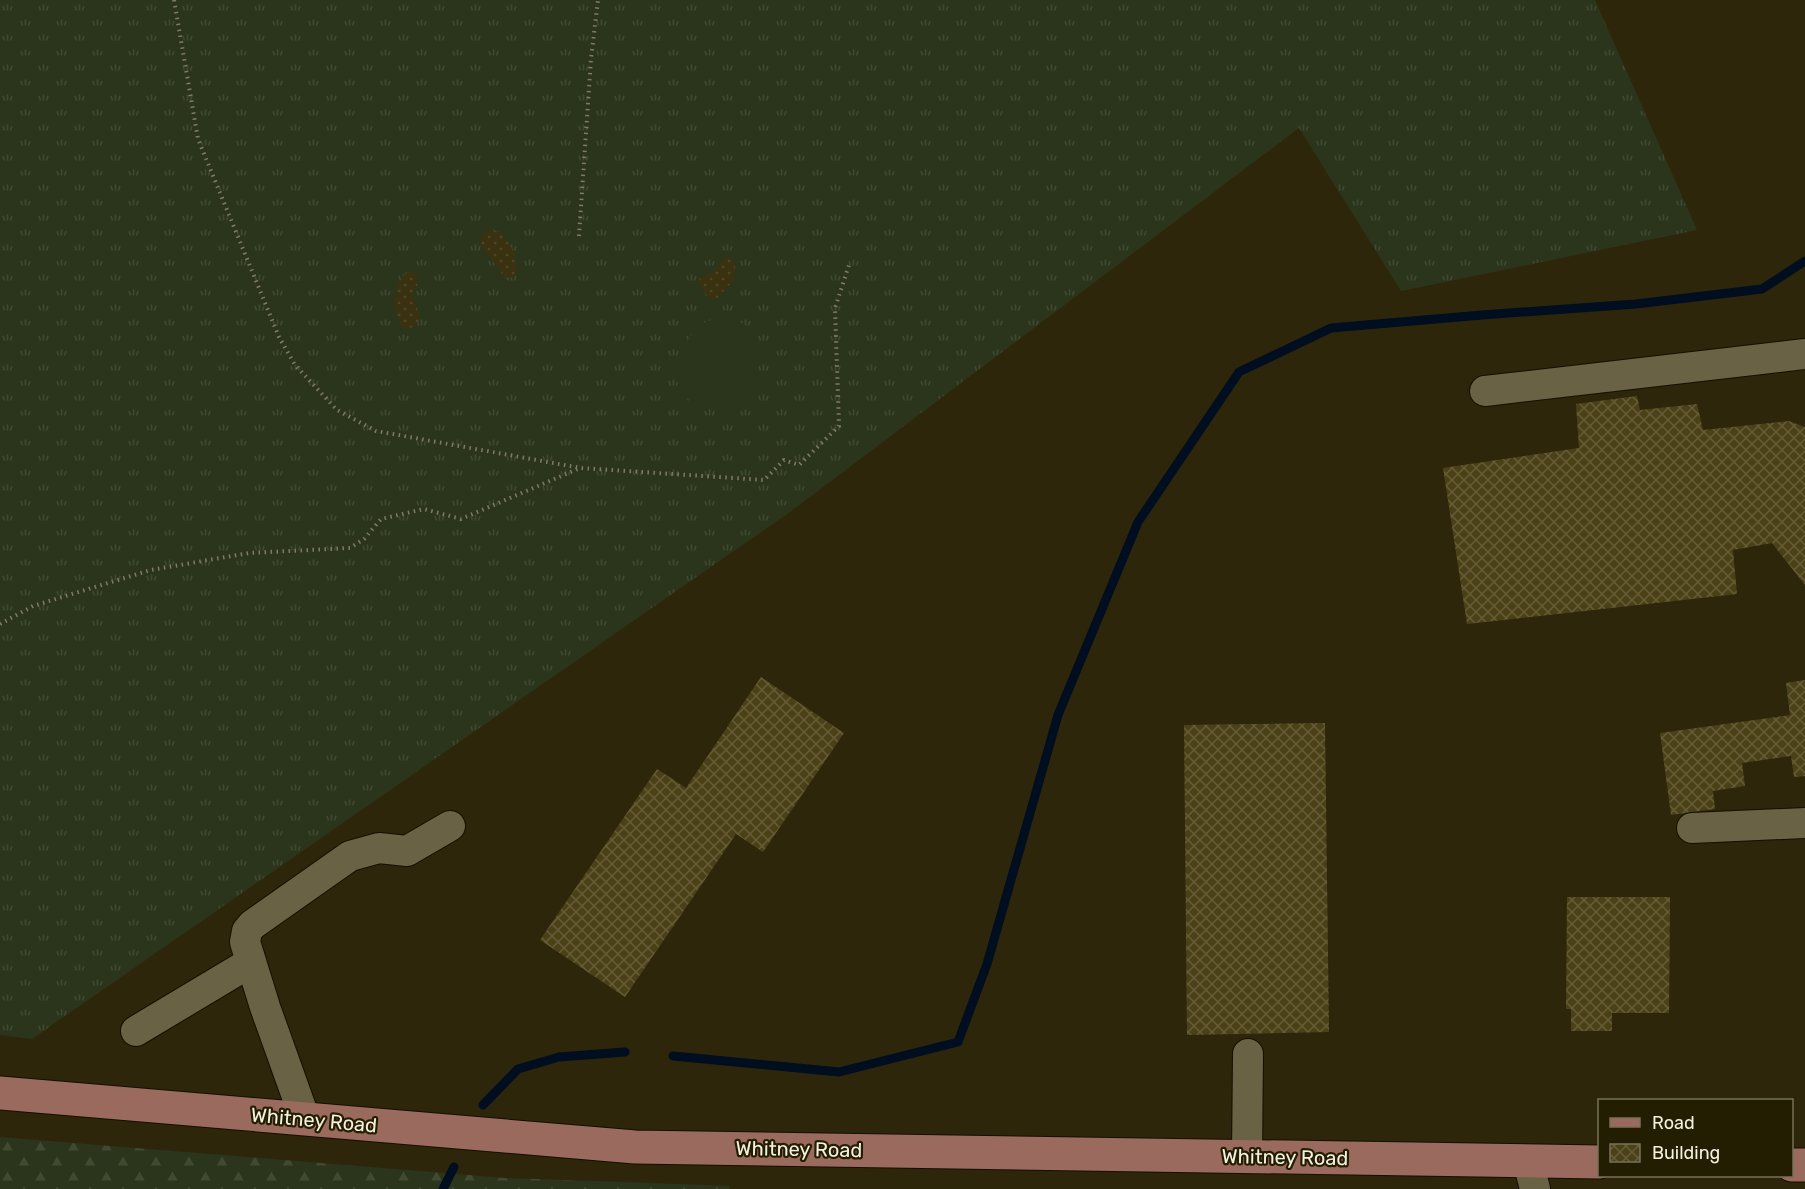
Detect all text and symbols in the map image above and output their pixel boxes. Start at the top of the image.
legend [1598,1099,1793,1177]
street label: Whitney Road [250,1103,378,1137]
text: Road [1652,1112,1695,1134]
street label: Whitney Road [735,1136,863,1162]
text: Building [1652,1142,1720,1164]
street label: Whitney Road [1221,1144,1349,1170]

